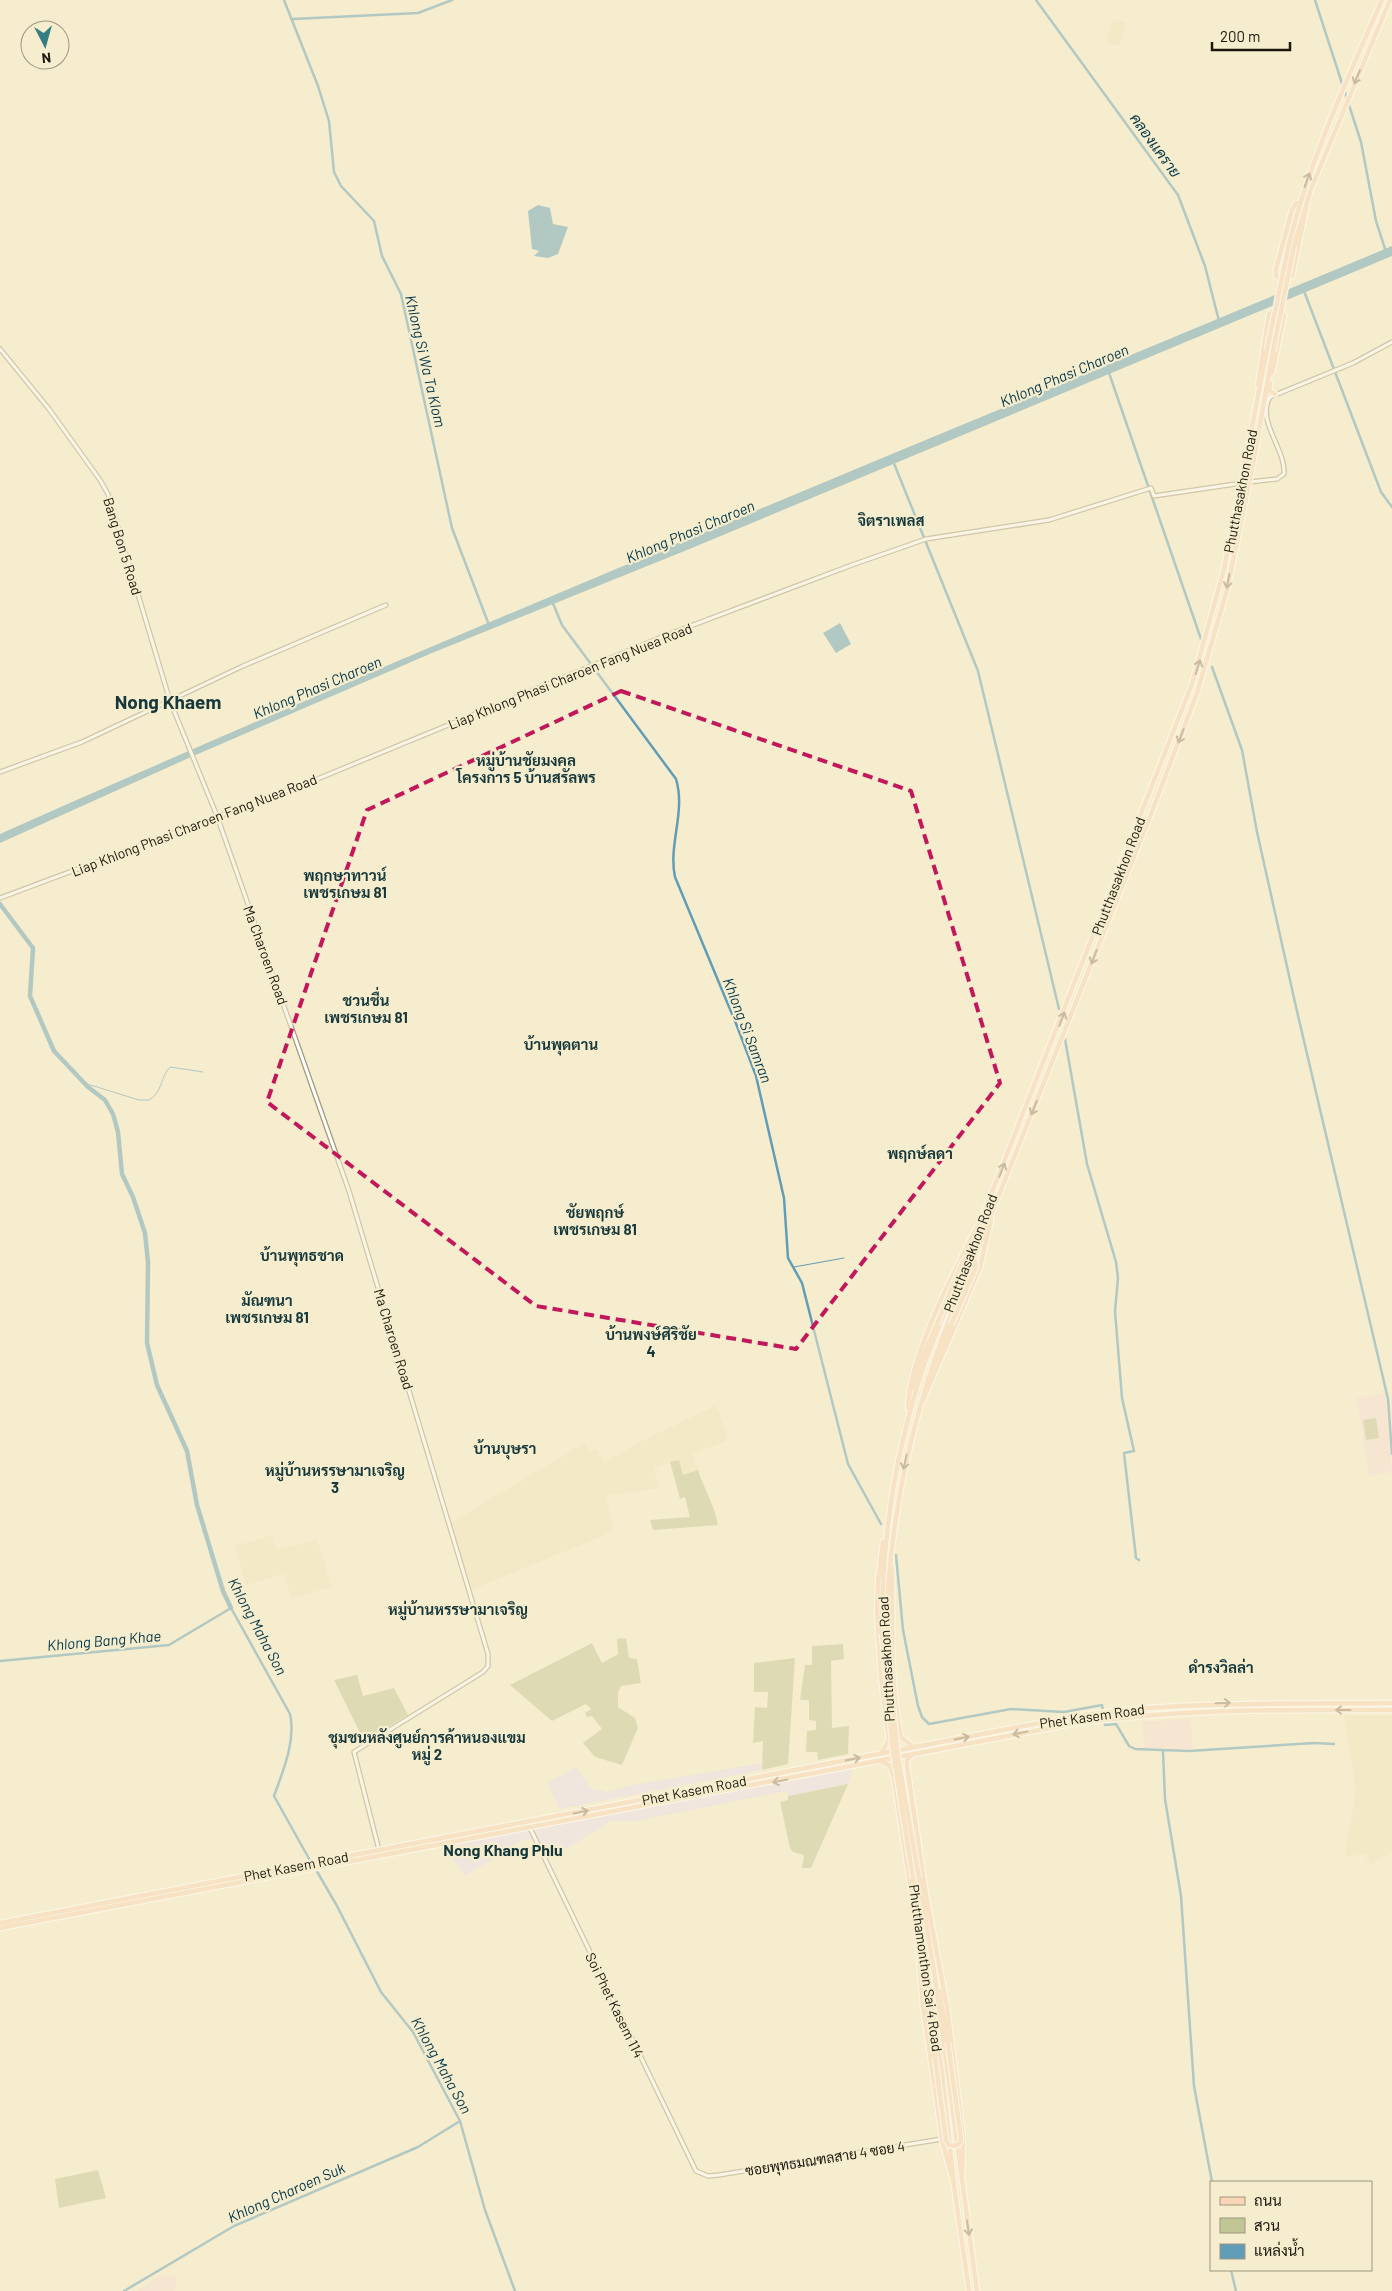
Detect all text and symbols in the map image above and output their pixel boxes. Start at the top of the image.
north arrow [20,20,70,70]
scale bar [1212,20,1290,52]
text: 200 m [1220,27,1260,45]
text: N [41,49,52,67]
one-way arrow [1352,69,1361,84]
water label: คลองเเคราย [1127,109,1186,181]
one-way arrow [1303,173,1312,188]
water label: Khlong Si Wa Ta Klom [402,293,450,429]
water label: Khlong Phasi Charoen [997,340,1131,410]
street label: Phutthasakhon Road [1220,428,1260,554]
street label: Bang Bon 5 Road [100,495,146,597]
water label: Khlong Phasi Charoen [623,496,757,566]
district label: จิตราเพลส [857,511,925,529]
one-way arrow [1223,572,1233,588]
street label: Liap Khlong Phasi Charoen Fang Nuea Road [446,619,694,733]
water label: Khlong Phasi Charoen [250,652,384,722]
one-way arrow [1193,660,1203,676]
district label: Nong Khaem [115,690,221,713]
one-way arrow [1176,728,1185,743]
district label: หมู่บ้านชัยมงคล โครงการ 5 บ้านสรัลพร [455,751,596,786]
street label: Liap Khlong Phasi Charoen Fang Nuea Road [69,770,319,880]
street label: Phutthasakhon Road [1088,814,1148,938]
district label: พฤกษาทาวน์ เพชรเกษม 81 [303,866,387,901]
street label: Ma Charoen Road [240,903,292,1007]
one-way arrow [1089,949,1098,964]
water label: Khlong Si Samran [720,975,776,1085]
district label: ชวนชื่น เพชรเกษม 81 [324,986,408,1026]
one-way arrow [1057,1012,1067,1027]
district label: บ้านพุดตาน [524,1035,598,1056]
one-way arrow [1029,1100,1038,1115]
district label: พฤกษ์ลดา [887,1144,953,1163]
one-way arrow [998,1163,1007,1178]
street label: Phutthasakhon Road [940,1191,1000,1315]
district label: ชัยพฤกษ์ เพชรเกษม 81 [553,1203,637,1238]
district label: บ้านพุทธชาด [260,1246,344,1267]
street label: Ma Charoen Road [371,1287,417,1391]
district label: มัณฑนา เพชรเกษม 81 [225,1291,309,1326]
district label: บ้านพงษ์ศิริชัย 4 [605,1325,697,1360]
district label: บ้านบุษรา [474,1439,536,1460]
one-way arrow [899,1453,909,1469]
district label: หมู่บ้านหรรษามาเจริญ 3 [265,1461,405,1496]
water label: Khlong Maha Son [225,1574,291,1678]
street label: Phutthasakhon Road [874,1596,898,1722]
district label: หมู่บ้านหรรษามาเจริญ [388,1600,528,1621]
water label: Khlong Bang Khae [46,1626,162,1654]
district label: ดำรงวิลล่า [1188,1658,1254,1676]
one-way arrow [1214,1698,1231,1708]
street label: Phet Kasem Road [1038,1700,1146,1732]
one-way arrow [1336,1705,1352,1715]
district label: ชุมชนหลังศูนย์การค้าหนองแขม หมู่ 2 [328,1728,526,1766]
one-way arrow [1013,1729,1029,1738]
one-way arrow [953,1732,969,1742]
one-way arrow [844,1754,860,1763]
street label: Phet Kasem Road [640,1772,748,1808]
one-way arrow [772,1776,788,1786]
one-way arrow [573,1807,589,1816]
district label: Nong Khang Phlu [443,1840,563,1859]
street label: Phet Kasem Road [242,1848,350,1884]
street label: Phutthamonthon Sai 4 Road [906,1883,946,2053]
street label: Soi Phet Kasem 114 [582,1950,648,2060]
water label: Khlong Maha Son [408,2013,476,2117]
street label: ซอยพุทธมณฑลสาย 4 ซอย 4 [744,2137,906,2181]
water label: Khlong Charoen Suk [225,2158,348,2226]
legend [1210,2181,1372,2271]
text: ถนน [1254,2191,1282,2209]
text: สวน [1254,2216,1280,2234]
one-way arrow [963,2220,973,2236]
text: แหล่งน้ำ [1254,2238,1305,2259]

